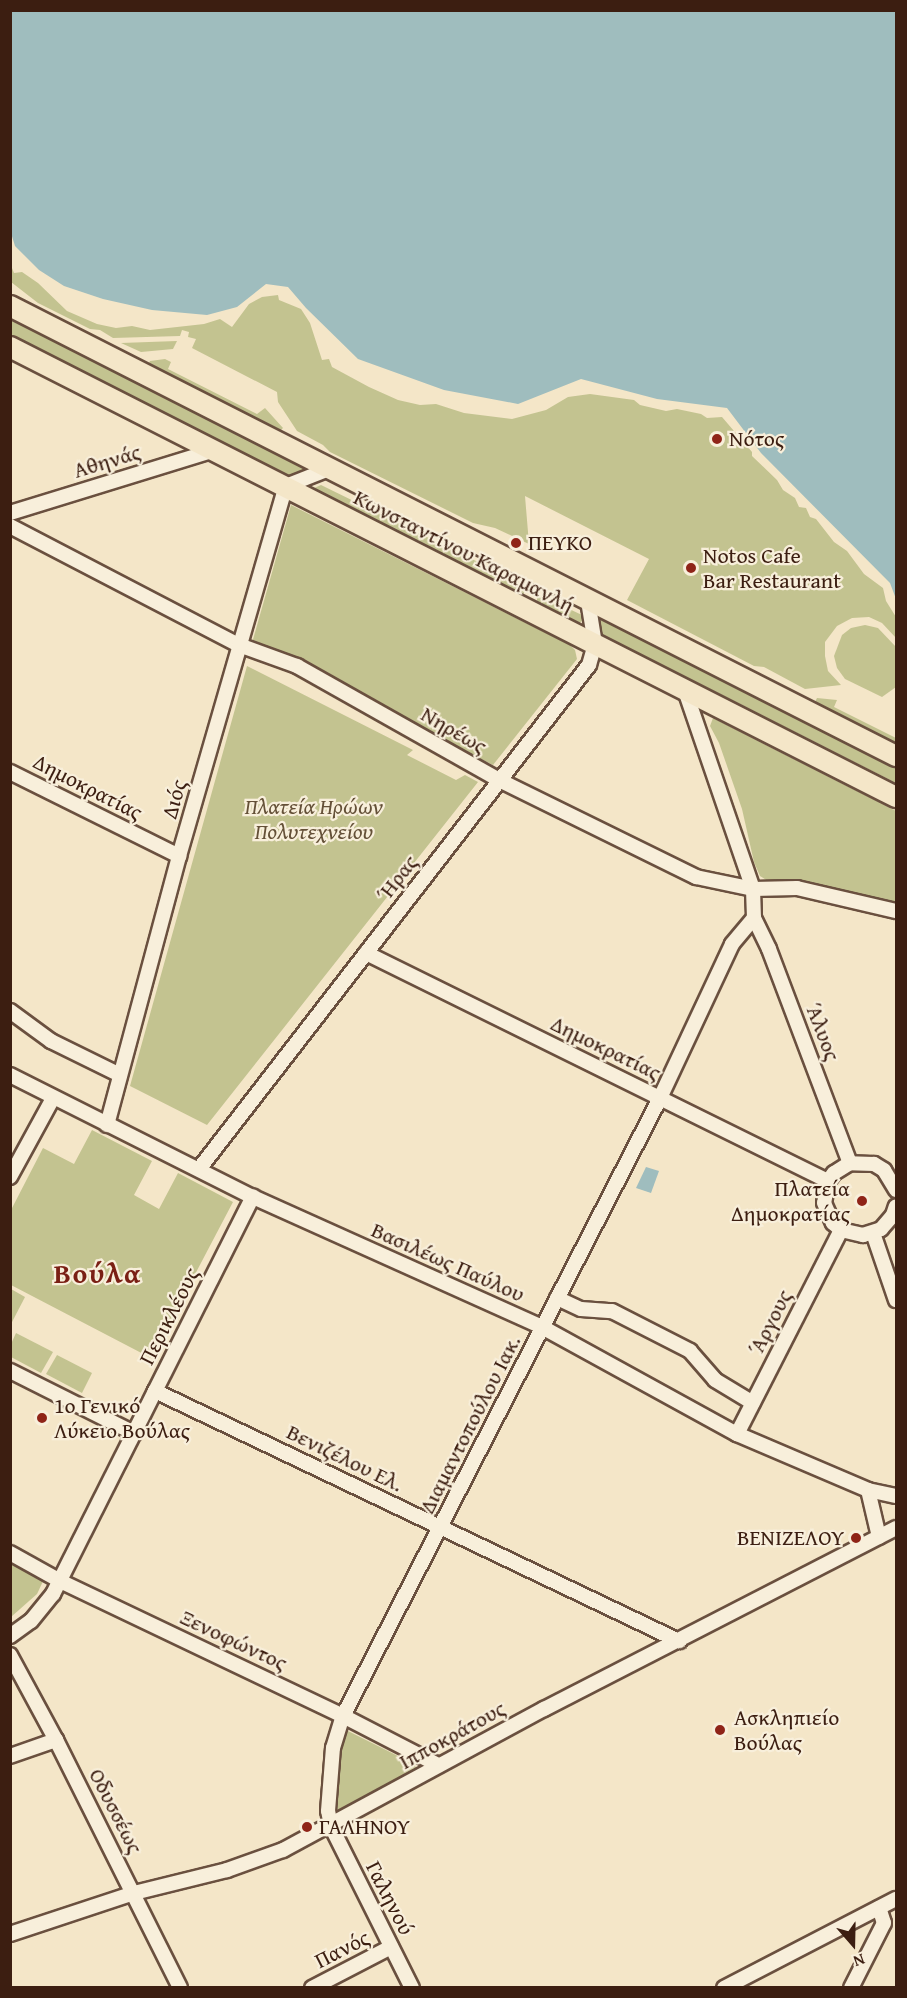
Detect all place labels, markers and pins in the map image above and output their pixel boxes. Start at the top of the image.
place label: Νότος [729,426,784,452]
marker: Νότος [710,432,724,446]
place label: ΠΕΥΚΟ [528,530,592,556]
marker: ΠΕΥΚΟ [509,536,523,550]
place label: Notos Cafe Bar Restaurant [703,542,841,594]
marker: Notos Cafe Bar Restaurant [684,561,698,575]
place label: Πλατεία Δημοκρατίας [731,1175,850,1226]
marker: Πλατεία Δημοκρατίας [855,1194,869,1208]
place label: 1ο Γενικό Λύκειο Βούλας [54,1392,190,1444]
marker: 1ο Γενικό Λύκειο Βούλας [35,1411,49,1425]
place label: ΒΕΝΙΖΕΛΟΥ [737,1525,844,1551]
marker: ΒΕΝΙΖΕΛΟΥ [849,1531,863,1545]
place label: Ασκληπιείο Βούλας [734,1704,839,1756]
marker: Ασκληπιείο Βούλας [711,1721,729,1739]
place label: ΓΑΛΗΝΟΥ [319,1814,410,1840]
marker: ΓΑΛΗΝΟΥ [300,1820,314,1834]

